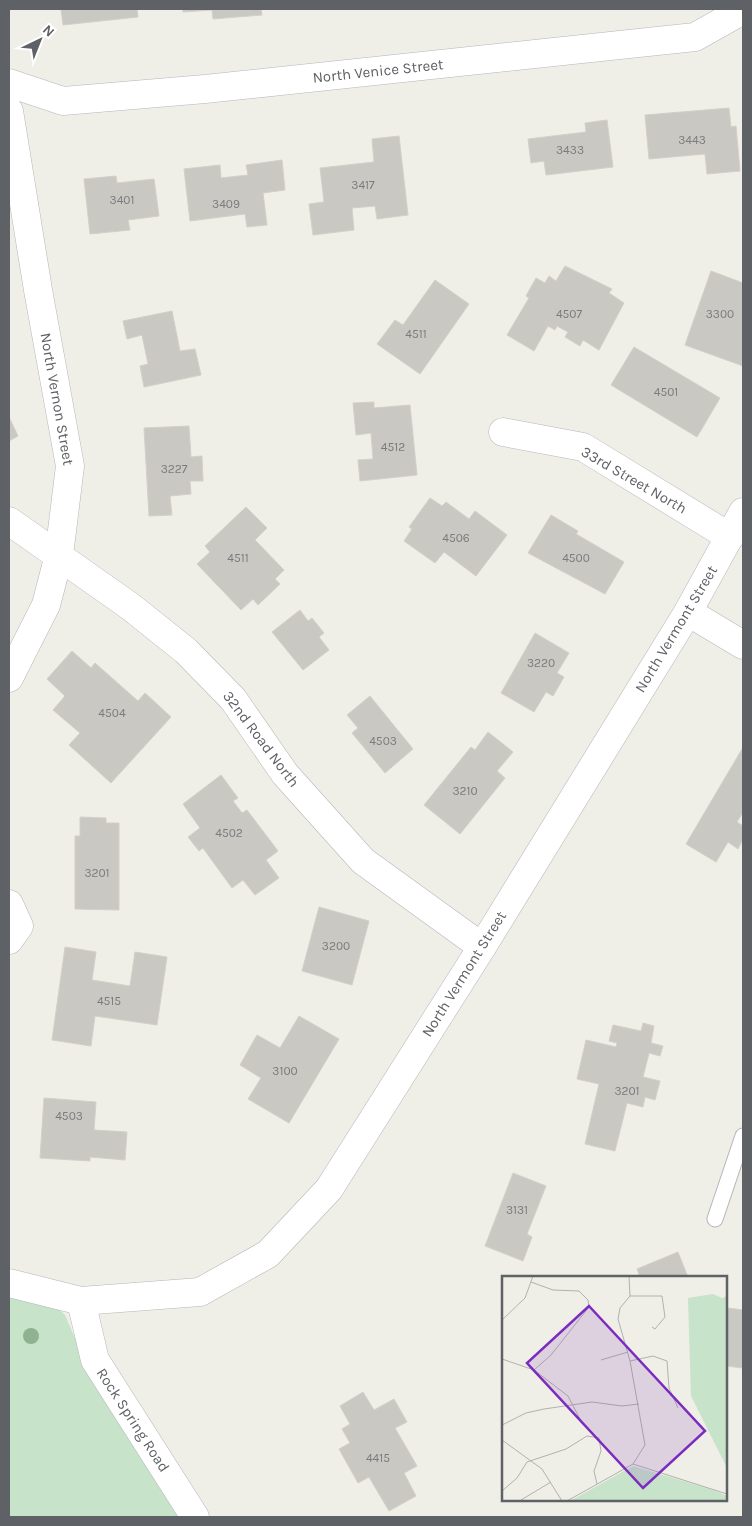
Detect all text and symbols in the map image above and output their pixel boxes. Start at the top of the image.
north arrow [15,15,65,65]
text: N [39,21,58,41]
street label: North Venice Street [312,55,445,87]
house number: 3443 [678,133,706,147]
house number: 3433 [556,143,584,157]
house number: 3417 [351,178,375,192]
house number: 3401 [110,193,134,207]
house number: 3409 [212,197,240,211]
house number: 4507 [556,307,582,321]
house number: 3300 [706,307,734,321]
house number: 4511 [405,327,427,341]
street label: North Vernon Street [36,331,78,467]
house number: 4501 [654,385,678,399]
house number: 4512 [381,440,405,454]
street label: 33rd Street North [578,442,690,518]
house number: 3227 [161,462,188,476]
house number: 4506 [442,531,470,545]
house number: 4511 [227,551,249,565]
house number: 4500 [562,551,590,565]
street label: North Vermont Street [631,562,721,696]
house number: 3220 [527,656,555,670]
street label: 32nd Road North [219,687,303,791]
house number: 4504 [98,706,126,720]
house number: 4503 [369,734,397,748]
house number: 3210 [452,784,478,798]
house number: 4502 [215,826,243,840]
house number: 3201 [84,866,110,880]
street label: North Vermont Street [418,908,510,1040]
house number: 3200 [322,939,350,953]
house number: 4515 [97,994,121,1008]
house number: 3100 [272,1064,298,1078]
house number: 3201 [614,1084,640,1098]
house number: 4503 [55,1109,83,1123]
house number: 3131 [506,1203,528,1217]
inset map [502,1276,727,1501]
street label: Rock Spring Road [93,1365,173,1475]
house number: 4415 [366,1451,390,1465]

